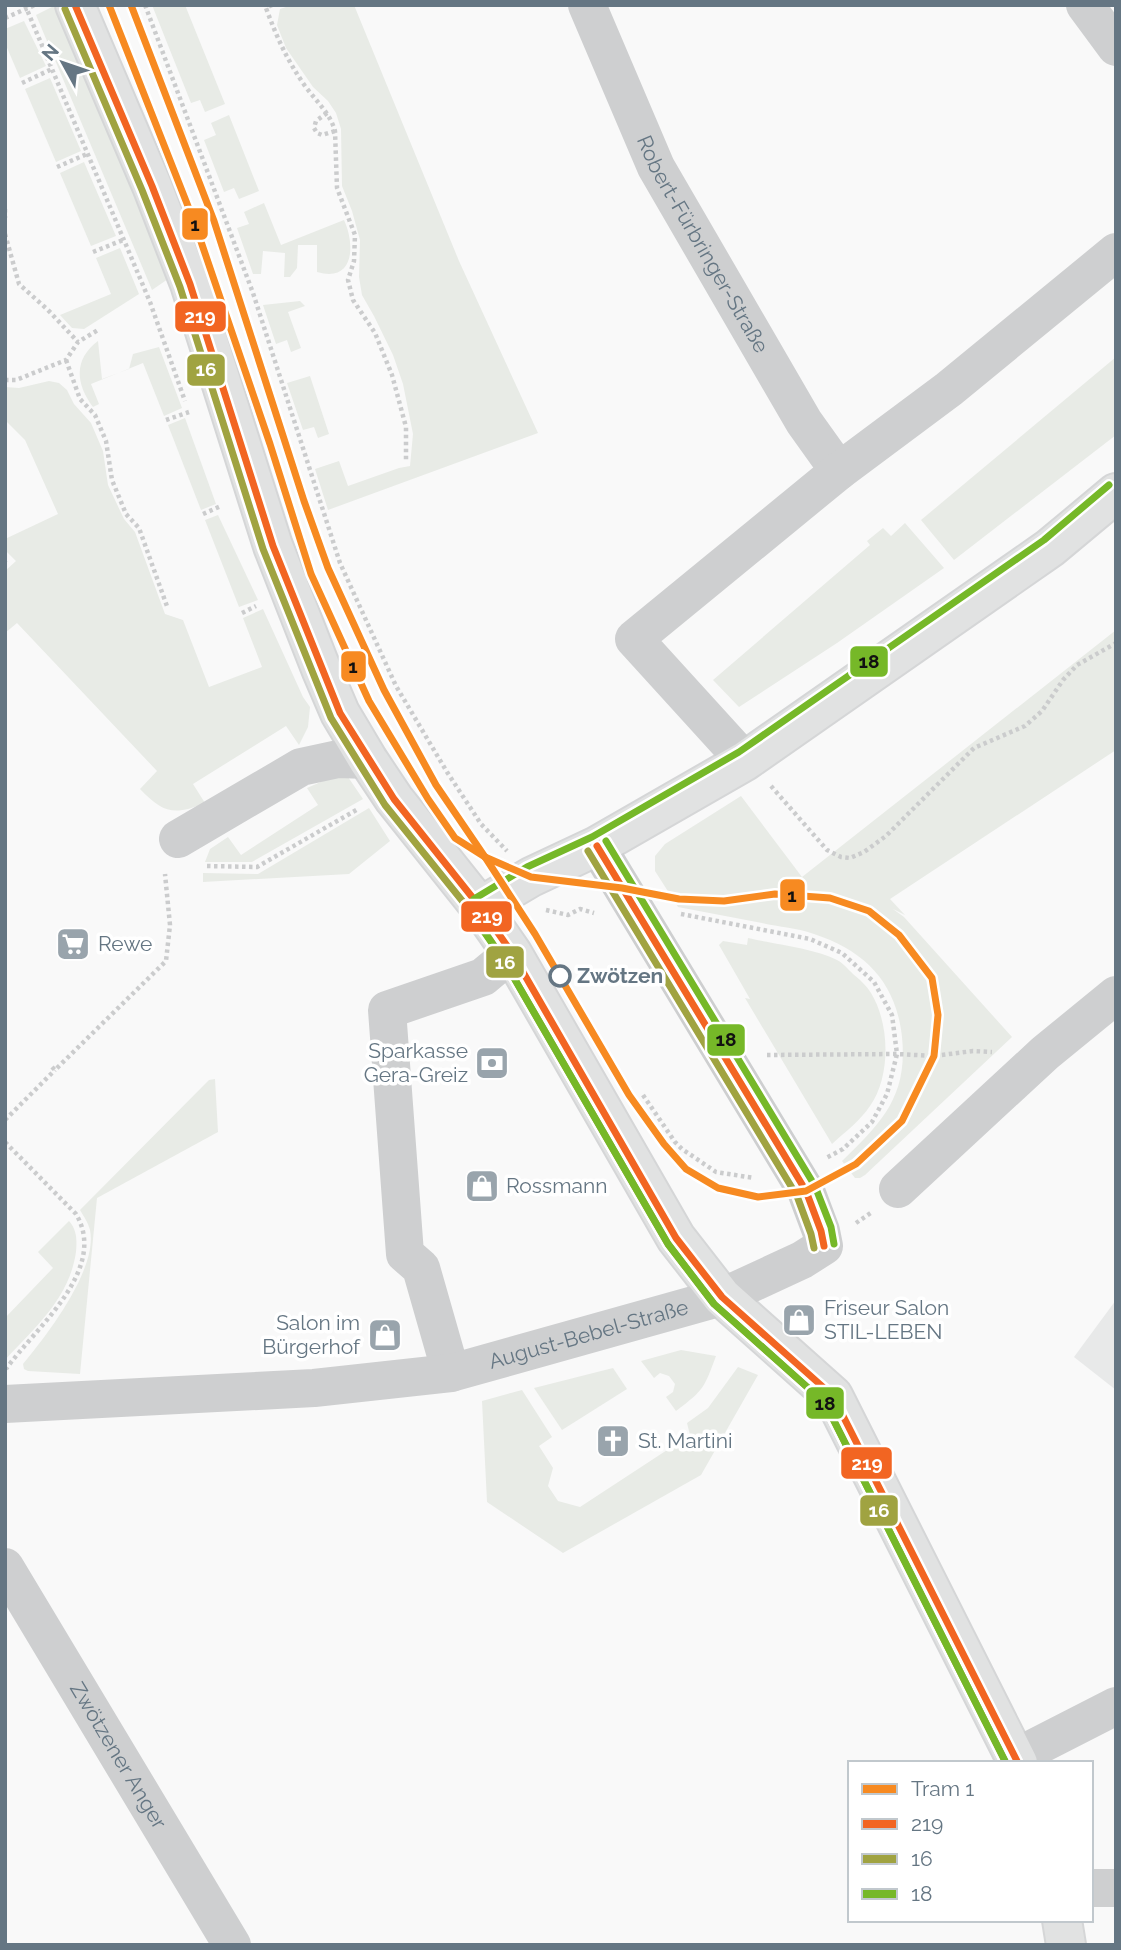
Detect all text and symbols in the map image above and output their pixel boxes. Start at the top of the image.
north arrow [28,28,98,98]
text: N [37,39,63,65]
street label: Robert-Fürbringer-Straße [632,131,774,357]
line badge: 1 [181,207,209,241]
text: 1 [190,213,200,235]
line badge: 219 [174,300,227,333]
text: 219 [184,305,216,327]
line badge: 16 [186,353,226,387]
text: 16 [196,358,216,380]
line badge: 18 [849,645,889,678]
line badge: 1 [340,650,367,683]
text: 18 [859,650,879,672]
text: 1 [348,655,358,677]
line badge: 1 [779,878,806,912]
text: 1 [787,884,797,906]
line badge: 219 [460,900,513,933]
text: 219 [471,905,503,927]
supermarket icon: Rewe [54,925,92,963]
place label: Rewe [98,931,152,956]
line badge: 16 [485,945,525,979]
text: 16 [495,951,515,973]
place label: Zwötzen [577,963,663,988]
marker: Zwötzen [549,965,571,987]
line badge: 18 [706,1023,746,1057]
text: 18 [716,1028,736,1050]
place label: Sparkasse Gera-Greiz [364,1038,468,1087]
bank icon: Sparkasse Gera-Greiz [473,1044,511,1082]
shop icon: Rossmann [463,1167,501,1205]
place label: Rossmann [506,1173,607,1198]
street label: August-Bebel-Straße [486,1294,691,1374]
place label: Friseur Salon STIL-LEBEN [824,1295,949,1344]
shop icon: Friseur Salon STIL-LEBEN [780,1301,818,1339]
place label: Salon im Bürgerhof [262,1310,361,1359]
shop icon: Salon im Bürgerhof [366,1316,404,1354]
line badge: 18 [805,1386,845,1420]
text: 18 [815,1392,835,1414]
church icon: St. Martini [594,1422,632,1460]
place label: St. Martini [638,1428,732,1453]
line badge: 219 [840,1446,893,1480]
text: 219 [851,1452,883,1474]
line badge: 16 [859,1494,899,1527]
text: 16 [869,1499,889,1521]
street label: Zwötzener Anger [65,1677,173,1834]
legend [848,1761,1093,1922]
text: Tram 1 [911,1776,974,1801]
text: 219 [911,1811,943,1836]
text: 16 [911,1846,933,1871]
text: 18 [911,1881,932,1906]

